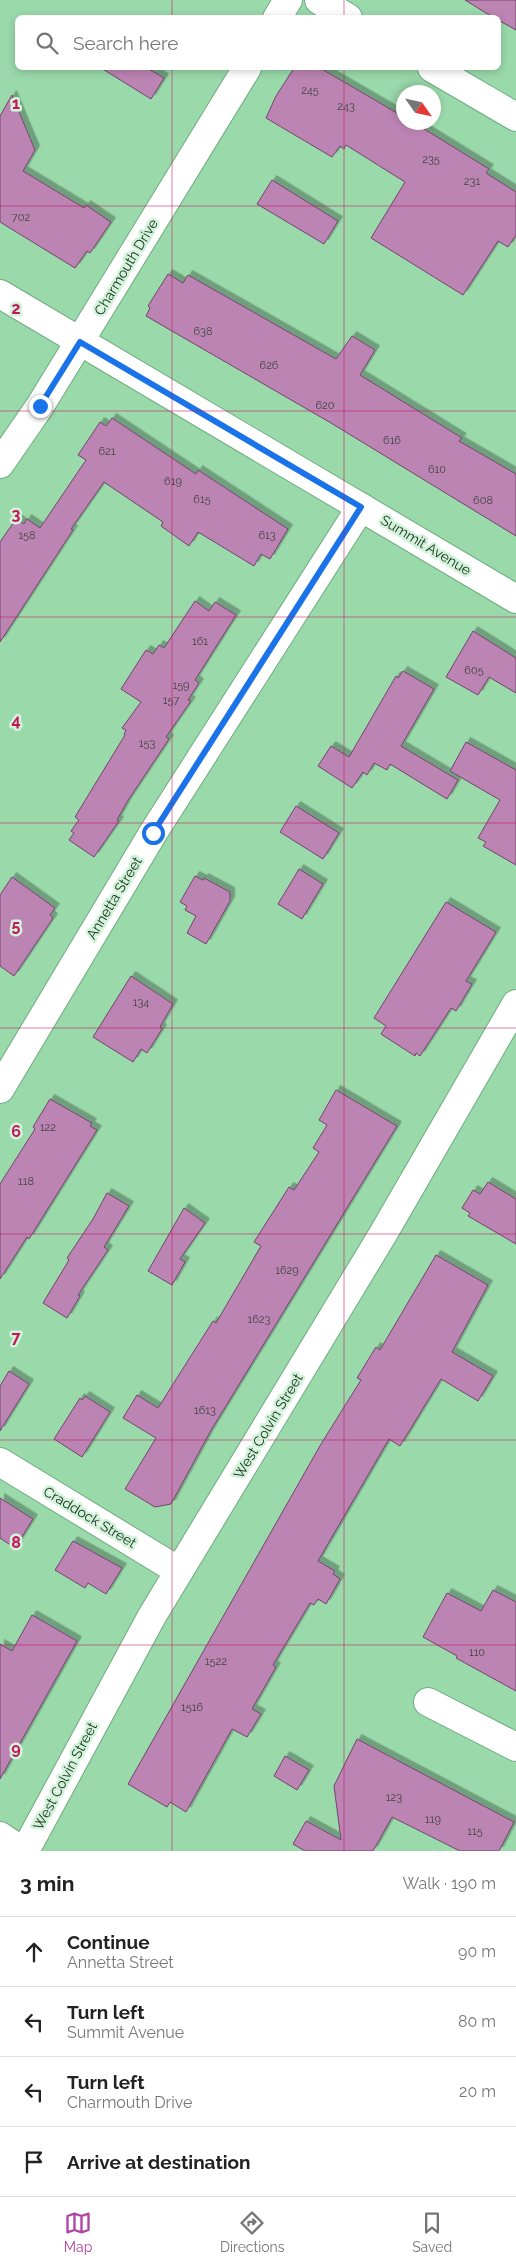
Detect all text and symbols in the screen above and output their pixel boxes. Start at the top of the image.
search box [15,15,501,70]
icon: search [33,29,61,57]
text: Search here [73,32,179,54]
house number: 245 [301,84,319,97]
north arrow [396,85,441,130]
text: 1 [12,94,20,113]
house number: 243 [337,100,355,113]
house number: 235 [422,153,440,166]
house number: 231 [464,175,480,188]
house number: 702 [12,211,30,224]
street label: Charmouth Drive [91,216,161,318]
text: 2 [11,299,21,318]
house number: 638 [193,325,213,338]
house number: 626 [260,359,279,372]
route end [29,395,52,418]
house number: 620 [315,399,335,412]
house number: 616 [383,434,401,447]
house number: 621 [98,445,116,458]
house number: 610 [428,463,446,476]
house number: 619 [164,475,182,488]
house number: 615 [193,493,211,506]
house number: 608 [473,494,493,507]
text: 3 [12,505,21,524]
street label: Summit Avenue [378,512,474,578]
house number: 158 [18,529,36,542]
house number: 613 [258,529,276,542]
house number: 161 [192,635,208,648]
house number: 605 [464,664,484,677]
house number: 159 [172,679,190,692]
house number: 157 [163,694,179,707]
text: 4 [11,711,21,730]
house number: 153 [139,737,155,750]
route start [142,822,165,845]
street label: Annetta Street [83,854,145,942]
text: 5 [12,916,21,935]
house number: 134 [133,996,149,1009]
house number: 122 [40,1121,56,1134]
text: 6 [11,1122,21,1141]
house number: 118 [18,1175,34,1188]
house number: 1629 [275,1264,299,1277]
house number: 1623 [248,1313,271,1326]
text: 7 [12,1328,21,1347]
street label: West Colvin Street [230,1370,306,1481]
house number: 1613 [194,1404,216,1417]
street label: Craddock Street [41,1483,140,1551]
text: 8 [11,1533,21,1552]
house number: 110 [469,1646,485,1659]
house number: 1522 [205,1655,227,1668]
house number: 1516 [181,1701,203,1714]
street label: West Colvin Street [30,1719,100,1833]
text: 9 [11,1739,21,1758]
house number: 123 [386,1791,402,1804]
house number: 119 [425,1813,441,1826]
house number: 115 [467,1825,483,1838]
text: 3 min [20,1871,74,1896]
text: Walk · 190 m [403,1874,496,1893]
text: Continue [67,1931,150,1953]
icon: ahead [20,1938,48,1966]
text: 90 m [458,1942,496,1961]
text: Annetta Street [67,1953,174,1972]
text: Turn left [67,2001,144,2023]
icon: left [20,2008,48,2036]
text: 80 m [458,2012,496,2031]
text: Summit Avenue [67,2023,184,2042]
text: Turn left [67,2071,144,2093]
icon: left [20,2078,48,2106]
text: 20 m [459,2082,496,2101]
text: Charmouth Drive [67,2093,192,2112]
icon: arrive [20,2148,48,2176]
text: Arrive at destination [67,2151,251,2173]
tab: Map [64,2209,92,2255]
tab: Directions [220,2209,285,2255]
tab: Saved [412,2209,452,2255]

